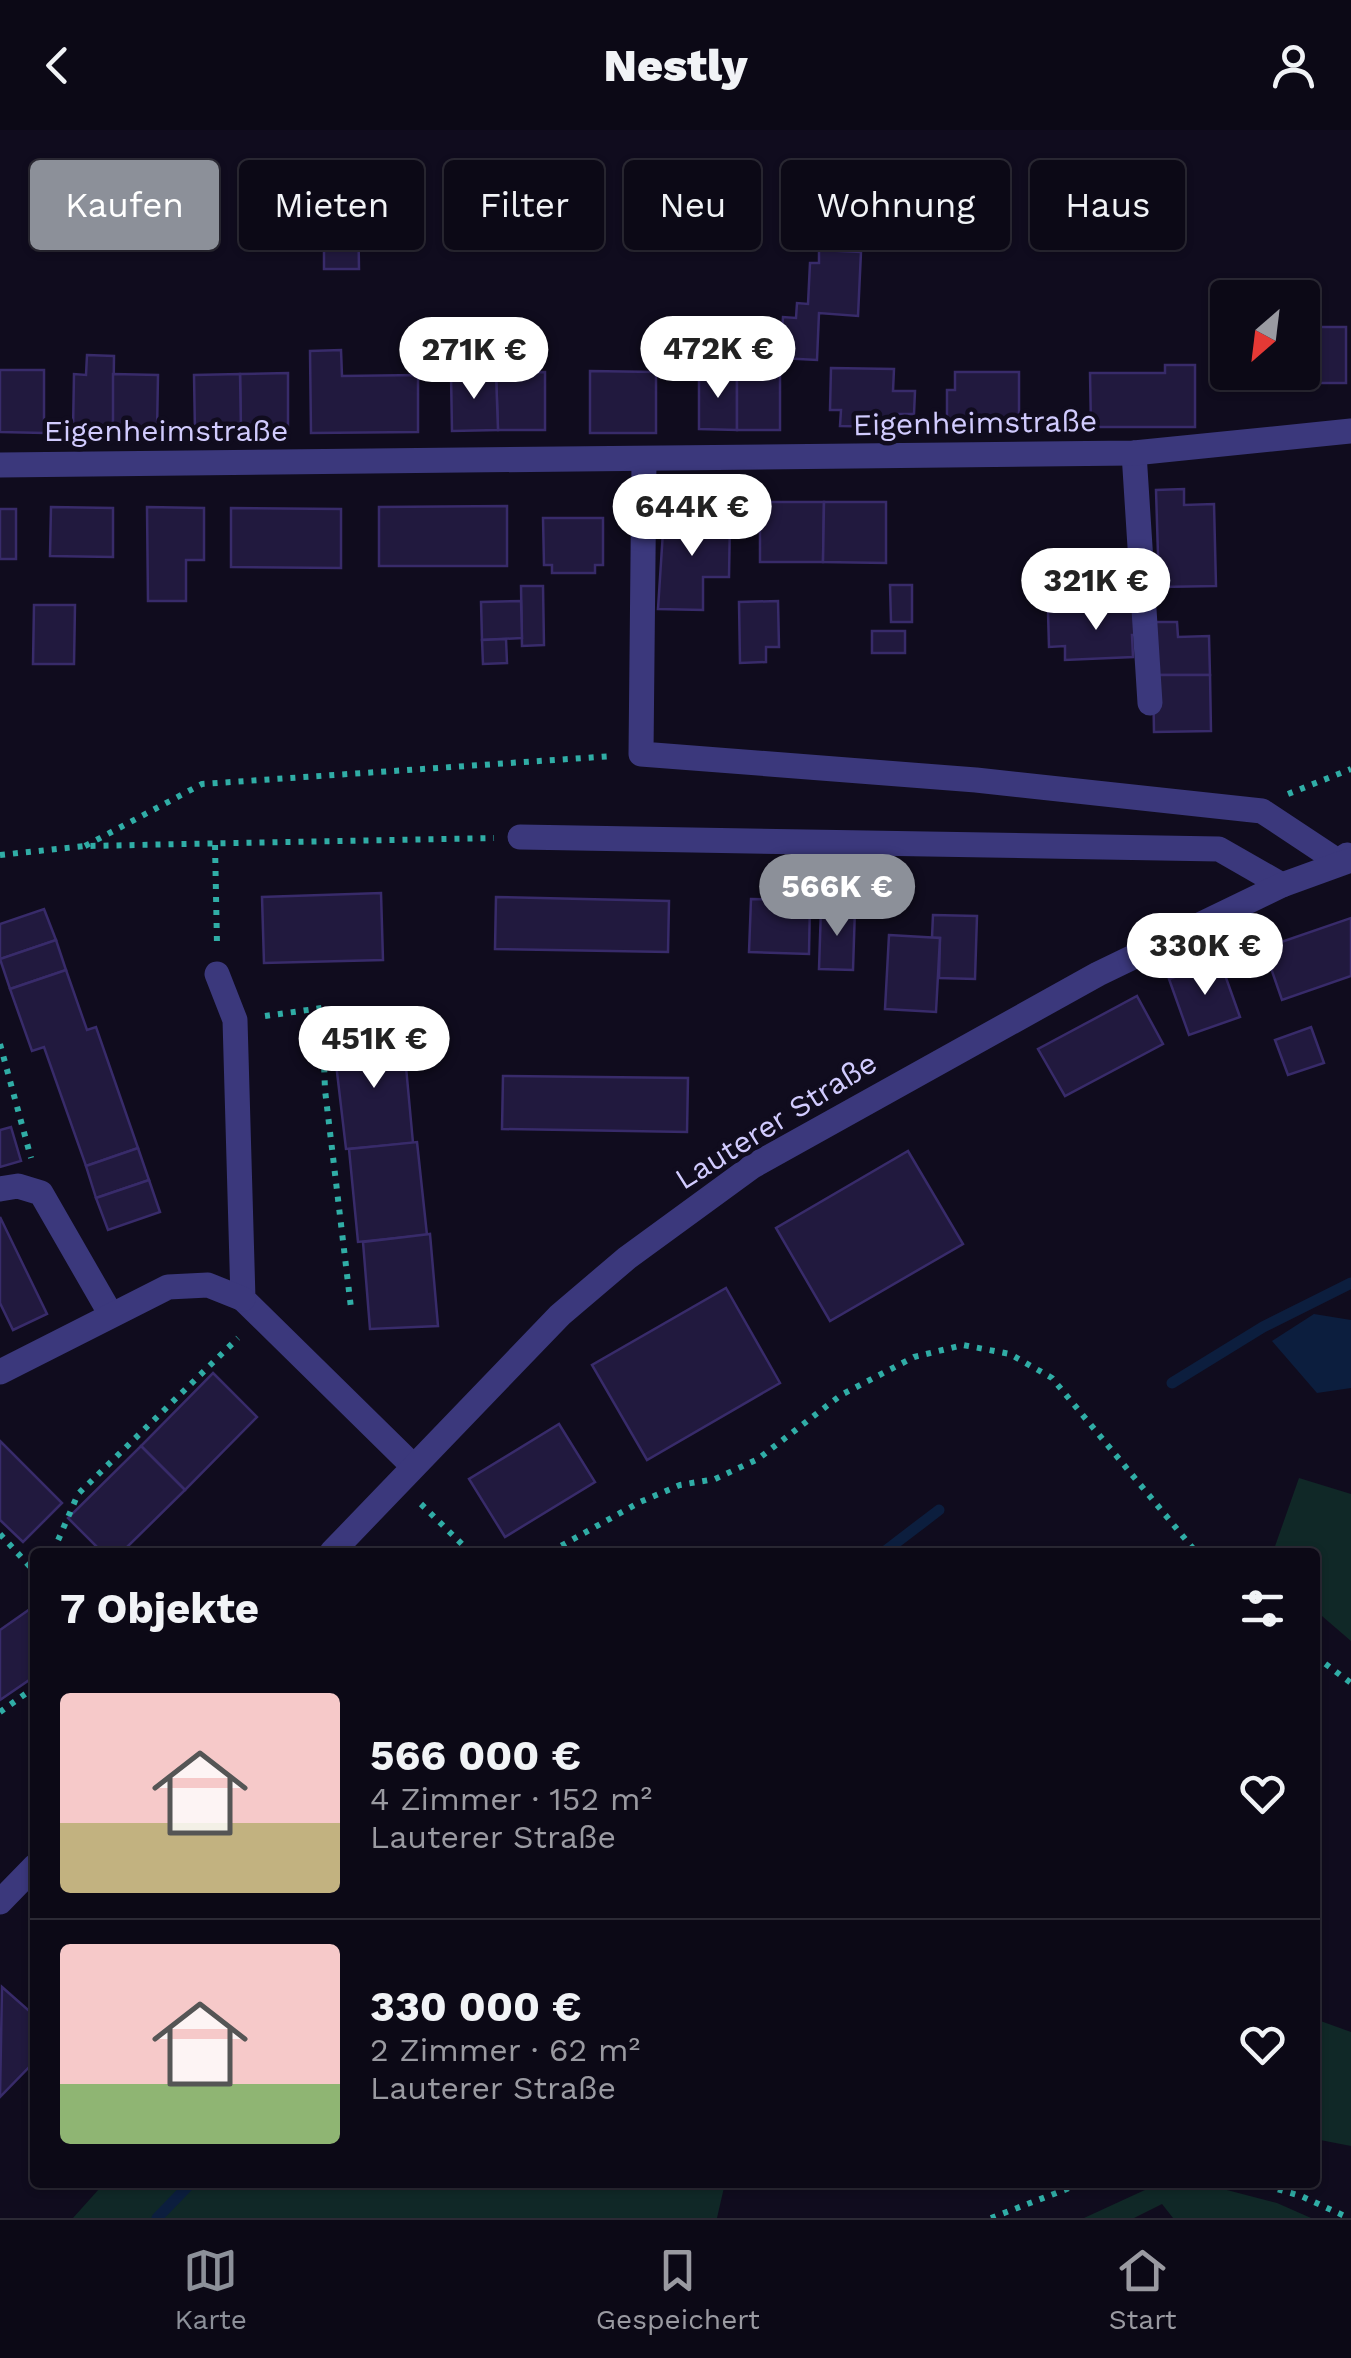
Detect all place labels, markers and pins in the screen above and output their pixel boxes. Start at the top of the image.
pin: 472K € [637,316,799,401]
pin: 271K € [393,317,555,402]
pin: 644K € [611,474,773,559]
pin: 321K € [1015,548,1177,633]
pin: 566K € [756,854,918,939]
pin: 330K € [1124,913,1286,998]
pin: 451K € [293,1006,455,1091]

